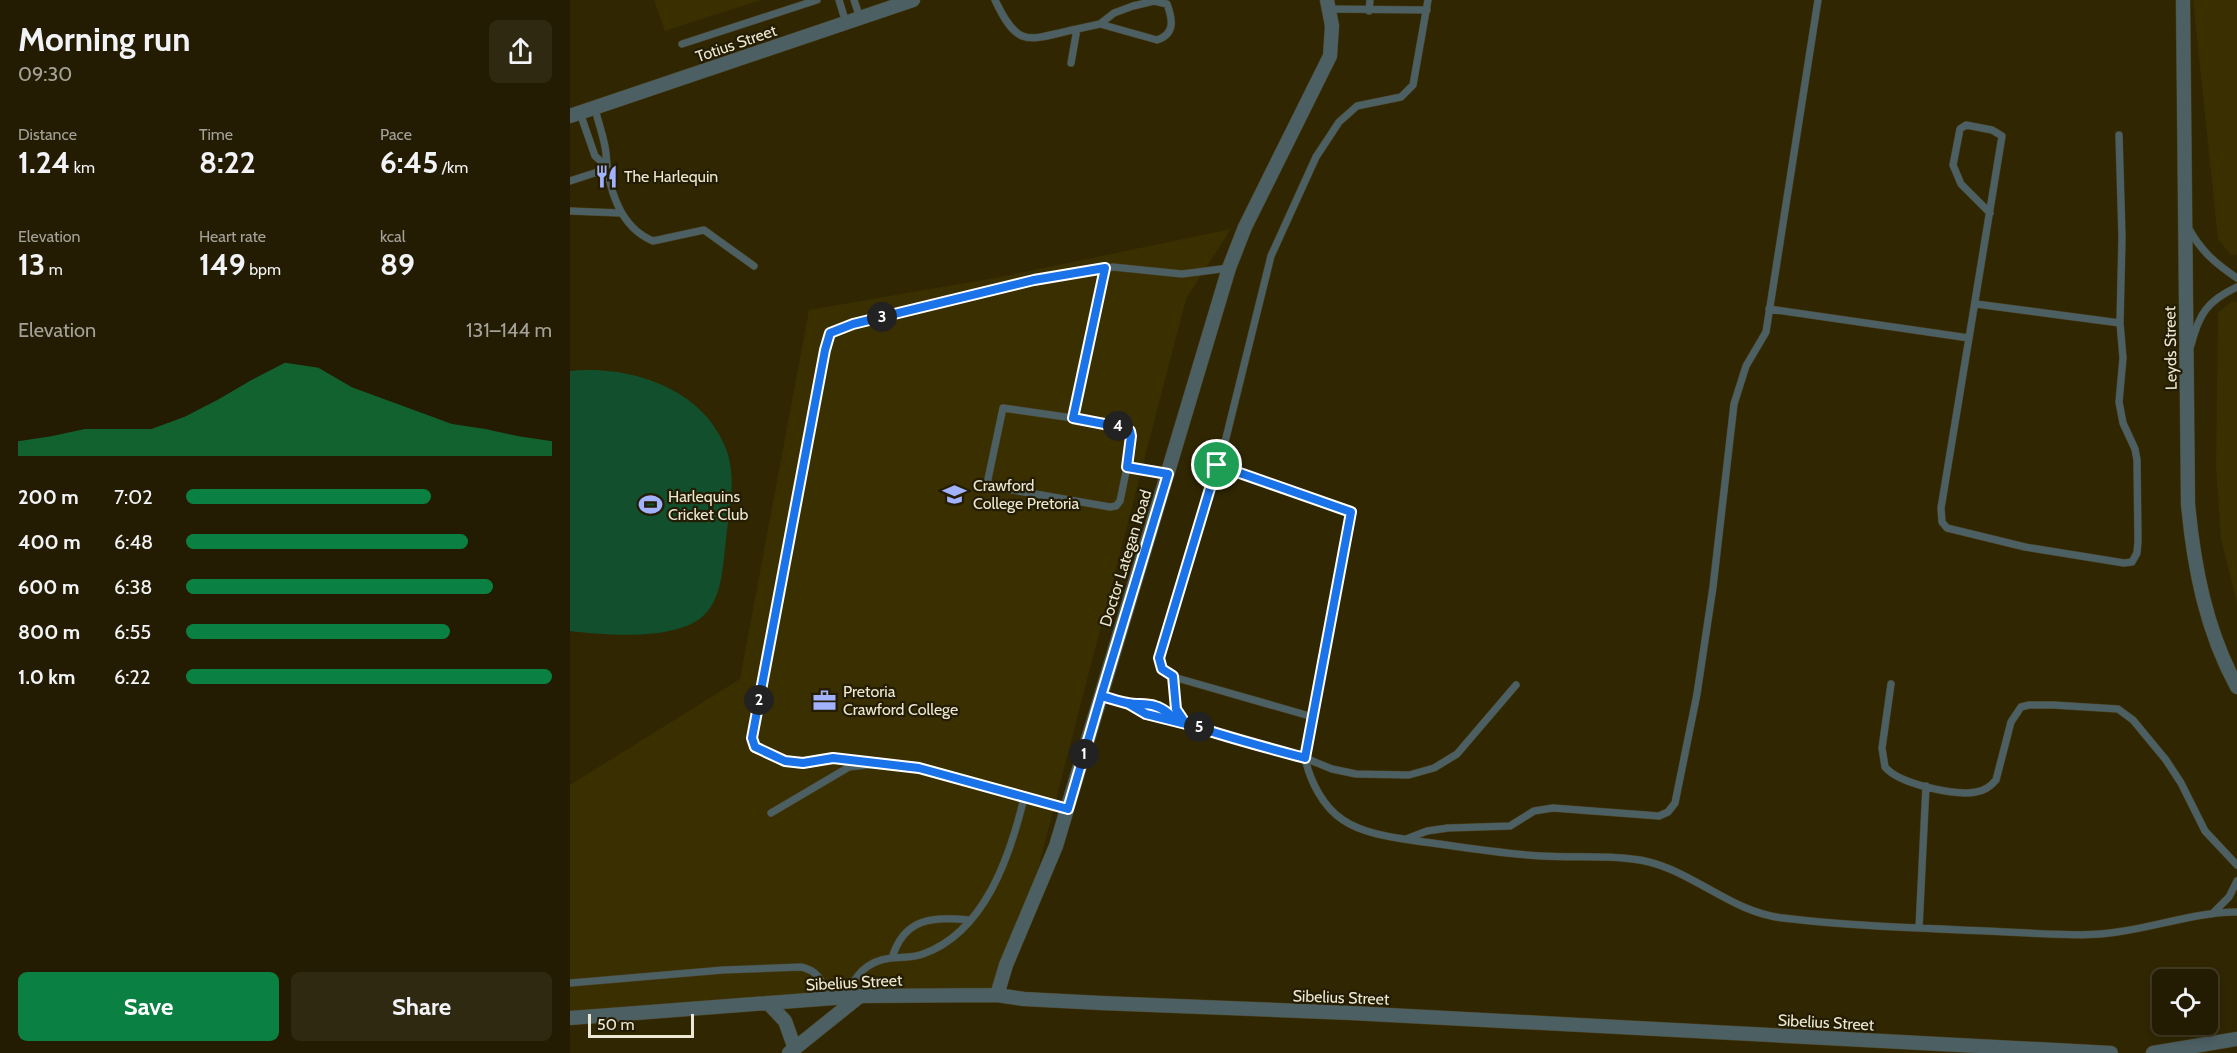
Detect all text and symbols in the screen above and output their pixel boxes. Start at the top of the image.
text: Morning run [18,19,190,59]
button: share [489,20,552,83]
street label: Totius Street [693,21,780,66]
text: 09:30 [18,62,72,86]
text: Distance [18,125,77,144]
text: Time [199,125,233,144]
text: Pace [380,125,412,144]
text: 1.24 [18,144,70,181]
text: 8:22 [199,144,256,181]
text: 6:45 [380,144,438,181]
text: km [70,158,95,177]
text: /km [438,158,468,177]
restaurant icon: The Harlequin [593,163,619,189]
place label: The Harlequin [624,167,718,186]
text: Elevation [18,227,81,246]
text: Heart rate [199,227,266,246]
text: kcal [380,227,406,246]
text: 13 [18,246,45,283]
text: 149 [199,246,246,283]
text: 89 [380,246,415,283]
text: m [45,260,63,279]
text: bpm [246,260,281,279]
pin: 3 [867,302,897,332]
street label: Leyds Street [2160,305,2181,390]
text: 3 [878,307,886,326]
text: Elevation [18,318,96,342]
text: 131–144 m [466,318,552,342]
pin: 4 [1103,411,1133,441]
text: 4 [1113,416,1123,435]
pin [1191,439,1242,490]
icon: arrive [1200,448,1233,481]
place label: Crawford College Pretoria [973,476,1079,513]
school or university icon: Crawford College Pretoria [942,481,968,507]
text: 200 m [18,485,79,509]
text: 7:02 [114,485,153,509]
place label: Harlequins Cricket Club [668,487,748,524]
street label: Doctor Lategan Road [1096,487,1155,629]
sports icon: Harlequins Cricket Club [637,492,663,518]
text: 400 m [18,530,81,554]
text: 6:48 [114,530,153,554]
text: 600 m [18,575,79,599]
text: 6:38 [114,575,152,599]
text: 800 m [18,620,80,644]
text: 6:55 [114,620,151,644]
text: 1.0 km [18,665,75,689]
text: 6:22 [114,665,150,689]
place label: Pretoria Crawford College [843,682,958,719]
pin: 2 [744,685,774,715]
office icon: Pretoria Crawford College [812,687,838,713]
text: 2 [755,690,763,709]
pin: 5 [1184,712,1214,742]
text: 5 [1195,717,1203,736]
pin: 1 [1069,739,1099,769]
text: 1 [1081,744,1087,763]
map controls [2152,969,2218,1035]
button: locate [2152,969,2218,1035]
street label: Sibelius Street [805,970,903,995]
button: Save [18,972,279,1041]
button: Share [291,972,552,1041]
street label: Sibelius Street [1292,986,1390,1009]
street label: Sibelius Street [1777,1010,1875,1035]
scale bar [588,1011,694,1038]
text: 50 m [597,1015,634,1034]

